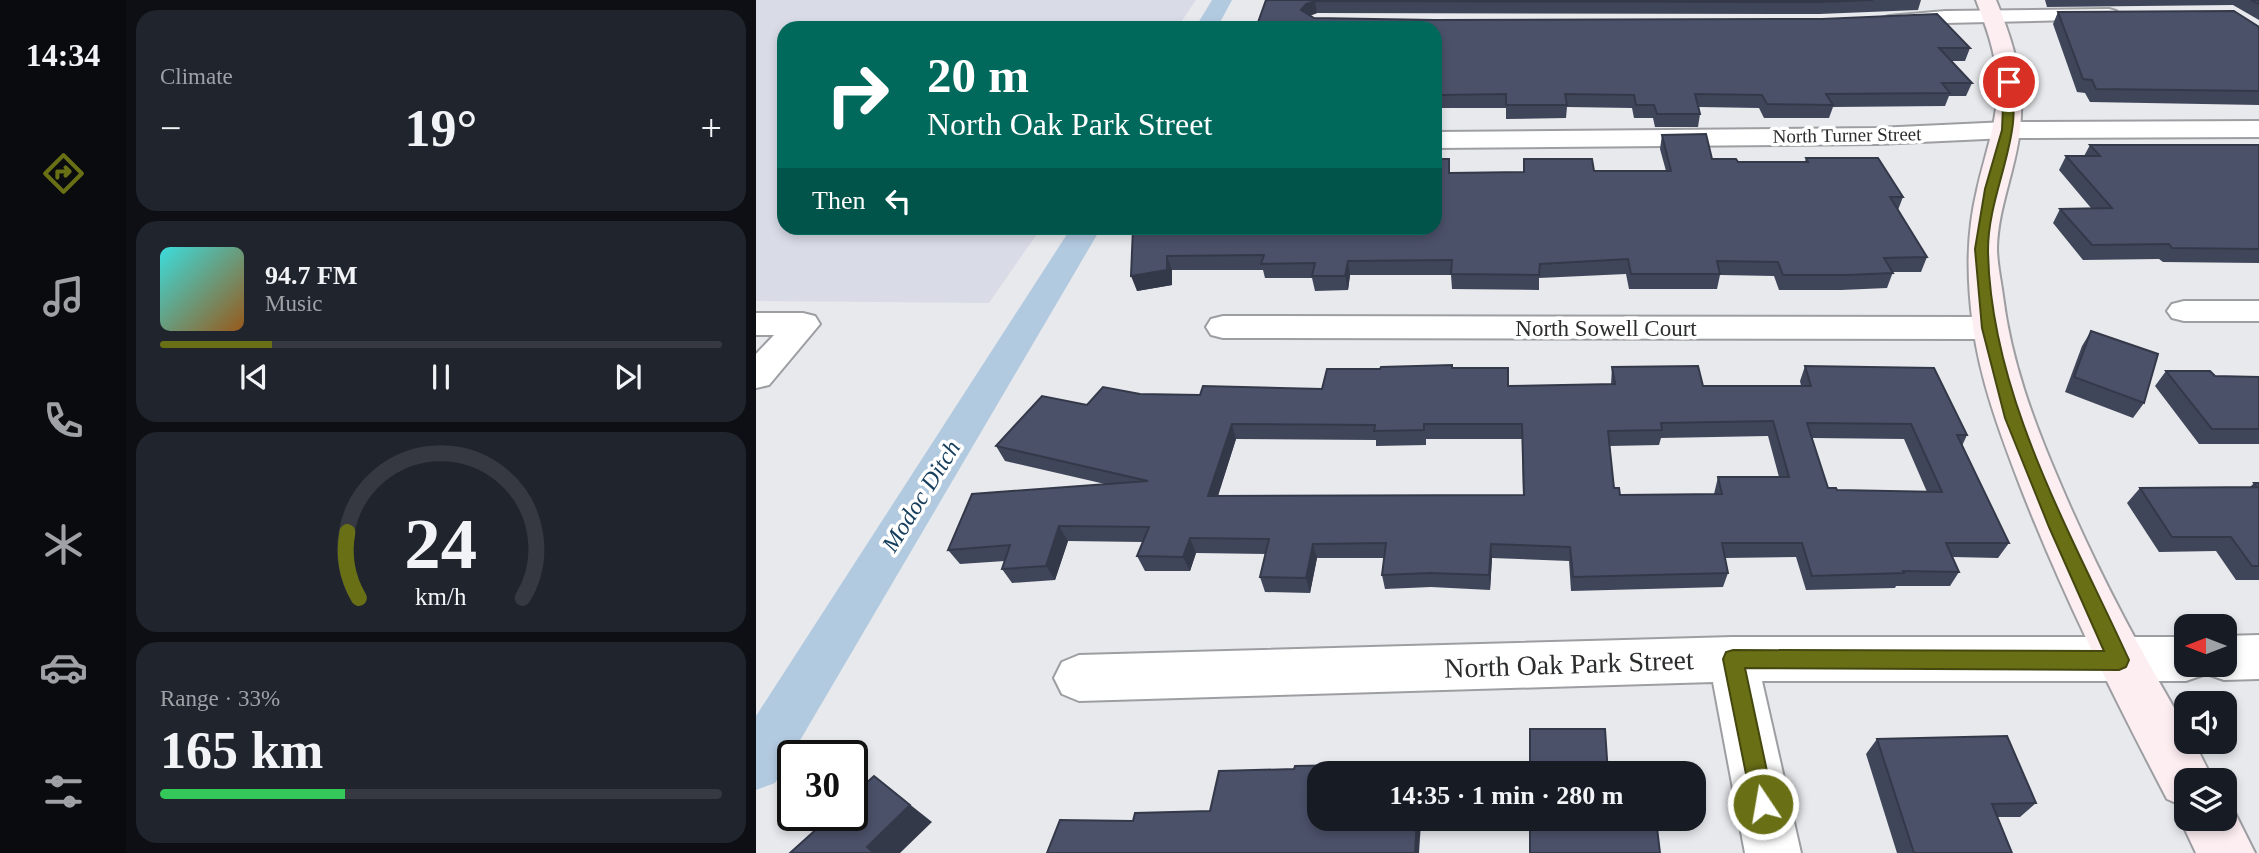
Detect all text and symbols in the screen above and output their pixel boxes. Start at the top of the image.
text: 14:34 [26,37,100,73]
text: 20 m [927,48,1029,103]
icon: right [812,49,903,140]
pin [1979,52,2039,112]
icon: arrive [1990,63,2028,101]
text: Climate [160,64,233,89]
text: 19° [405,100,477,157]
text: North Oak Park Street [927,106,1212,142]
text: − [160,107,181,149]
text: + [701,107,722,149]
street label: North Turner Street [1772,123,1922,147]
icon: directions [39,149,88,198]
icon: left [879,182,917,220]
text: Then [812,186,865,215]
text: 94.7 FM [265,261,357,290]
icon: music [39,272,88,321]
text: Music [265,291,323,316]
street label: North Sowell Court [1515,316,1697,341]
icon: previous [235,358,273,396]
icon: pause [422,358,460,396]
icon: next [609,358,647,396]
icon: phone [39,396,88,445]
water label: Modoc Ditch [876,436,965,557]
text: 24 [405,503,477,584]
icon: climate [39,520,88,569]
text: km/h [415,583,467,610]
north arrow [2174,614,2236,677]
map controls [2174,614,2237,831]
icon: car [39,643,88,692]
street label: North Oak Park Street [1444,644,1694,684]
text: Range · 33% [160,686,280,711]
button: sound [2174,691,2237,754]
text: 165 km [160,722,323,779]
speed limit sign: 30 [777,740,868,831]
icon: filters [39,767,88,816]
position arrow [1726,767,1800,841]
button: layers [2174,768,2237,831]
text: 14:35 · 1 min · 280 m [1390,781,1624,810]

